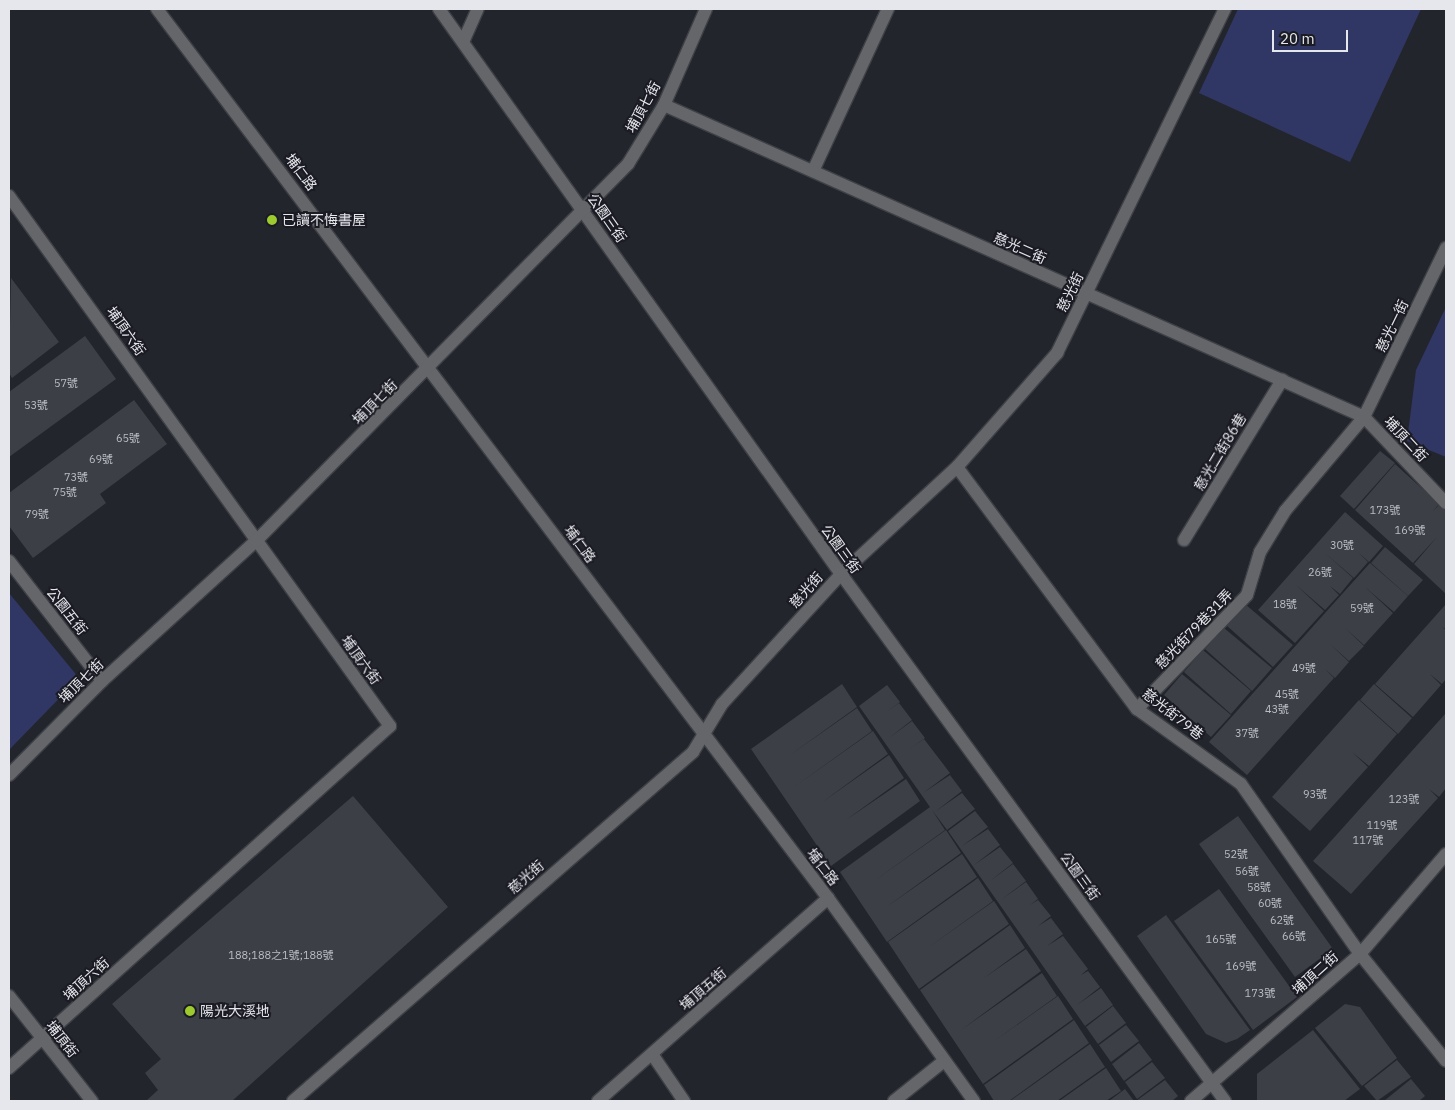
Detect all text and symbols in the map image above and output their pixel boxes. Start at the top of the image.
scale bar [1275,20,1351,52]
text: 20 m [1280,29,1315,48]
street label: 埔頂七街 [622,78,664,136]
street label: 埔仁路 [282,150,320,194]
street label: 公園三街 [584,190,630,246]
place label: 已讀不悔書屋 [282,212,366,228]
marker: 已讀不悔書屋 [266,214,278,226]
street label: 慈光二街 [991,229,1049,267]
street label: 慈光街 [1053,269,1087,315]
street label: 慈光一街 [1372,297,1412,355]
street label: 埔頂六街 [103,303,149,359]
house number: 57號 [54,376,78,390]
street label: 埔頂七街 [349,376,401,428]
house number: 53號 [24,398,48,412]
street label: 慈光二街86巷 [1190,410,1250,494]
street label: 埔頂二街 [1381,413,1431,465]
house number: 65號 [116,431,140,445]
house number: 69號 [89,452,113,466]
house number: 73號 [64,470,88,484]
house number: 75號 [53,485,77,499]
house number: 173號 [1370,503,1400,517]
house number: 79號 [25,507,49,521]
street label: 公園三街 [818,521,864,577]
street label: 埔仁路 [561,522,599,566]
house number: 169號 [1395,523,1425,537]
house number: 30號 [1330,538,1354,552]
house number: 26號 [1308,565,1332,579]
street label: 慈光街 [786,569,826,611]
street label: 公園五街 [43,584,91,638]
street label: 慈光街79巷31弄 [1152,586,1236,672]
house number: 18號 [1273,597,1297,611]
house number: 59號 [1350,601,1374,615]
street label: 埔頂六街 [338,632,384,688]
street label: 埔頂七街 [55,656,107,706]
house number: 49號 [1292,661,1316,675]
street label: 慈光街79巷 [1139,685,1207,743]
house number: 45號 [1275,687,1299,701]
house number: 43號 [1265,702,1289,716]
house number: 37號 [1235,726,1259,740]
house number: 93號 [1303,787,1327,801]
house number: 123號 [1389,792,1419,806]
house number: 119號 [1367,818,1397,832]
house number: 117號 [1353,833,1383,847]
street label: 埔仁路 [803,845,843,889]
house number: 52號 [1224,847,1248,861]
street label: 公園三街 [1057,848,1103,904]
street label: 慈光街 [505,857,547,897]
house number: 56號 [1235,864,1259,878]
house number: 58號 [1247,880,1271,894]
house number: 60號 [1258,896,1282,910]
house number: 62號 [1270,913,1294,927]
house number: 66號 [1282,929,1306,943]
house number: 165號 [1206,932,1236,946]
house number: 188;188之1號;188號 [228,948,334,962]
street label: 埔頂二街 [1289,948,1341,998]
street label: 埔頂六街 [60,954,112,1004]
house number: 169號 [1226,959,1256,973]
street label: 埔頂五街 [676,964,730,1014]
house number: 173號 [1245,986,1275,1000]
place label: 陽光大溪地 [200,1003,270,1019]
marker: 陽光大溪地 [184,1005,196,1017]
street label: 埔頂街 [42,1017,82,1061]

